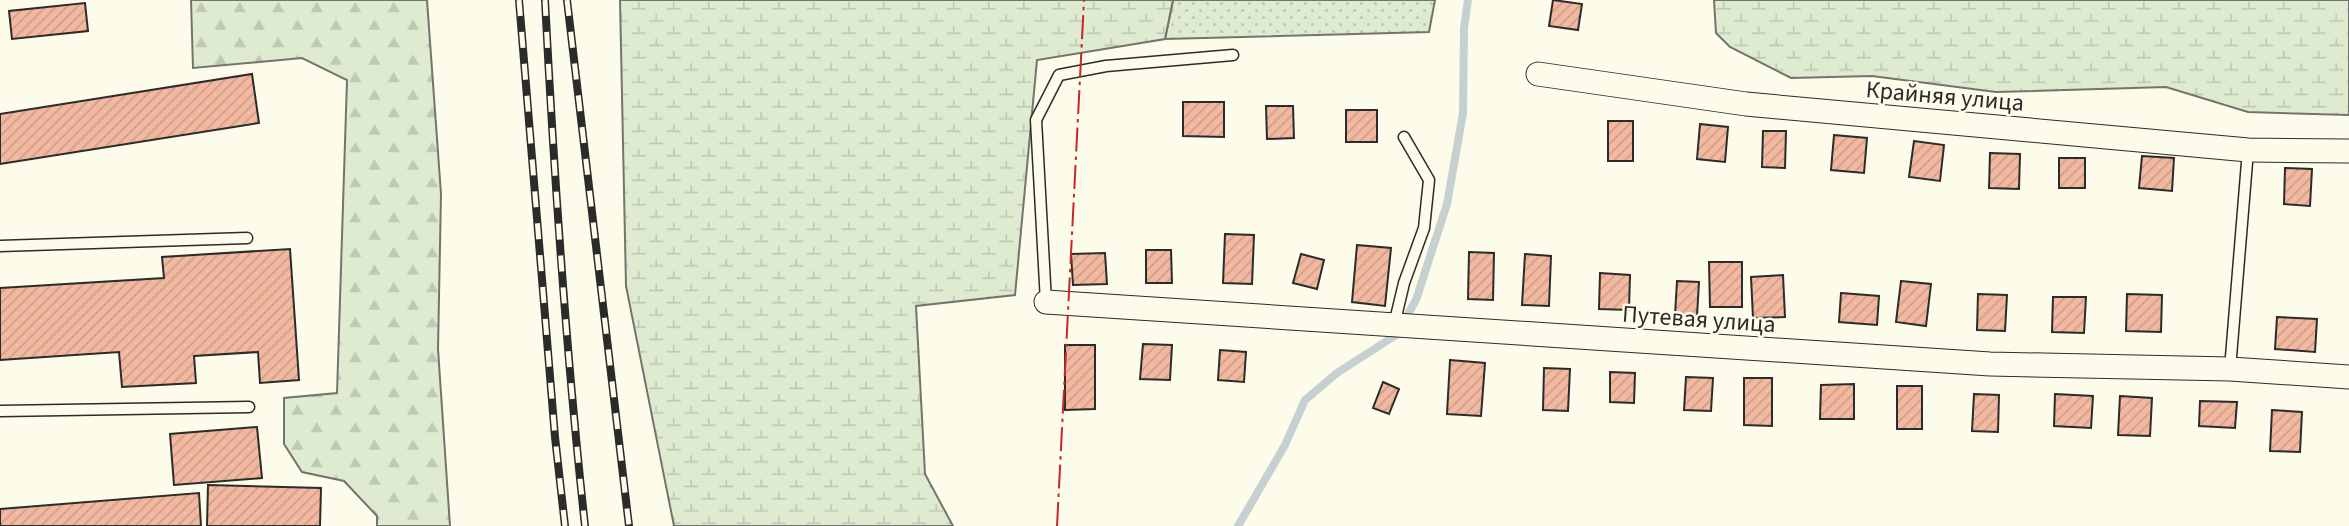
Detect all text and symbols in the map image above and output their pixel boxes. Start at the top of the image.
street label: Крайняя улица [1864,72,2025,121]
street label: Путевая улица [1621,297,1777,342]

